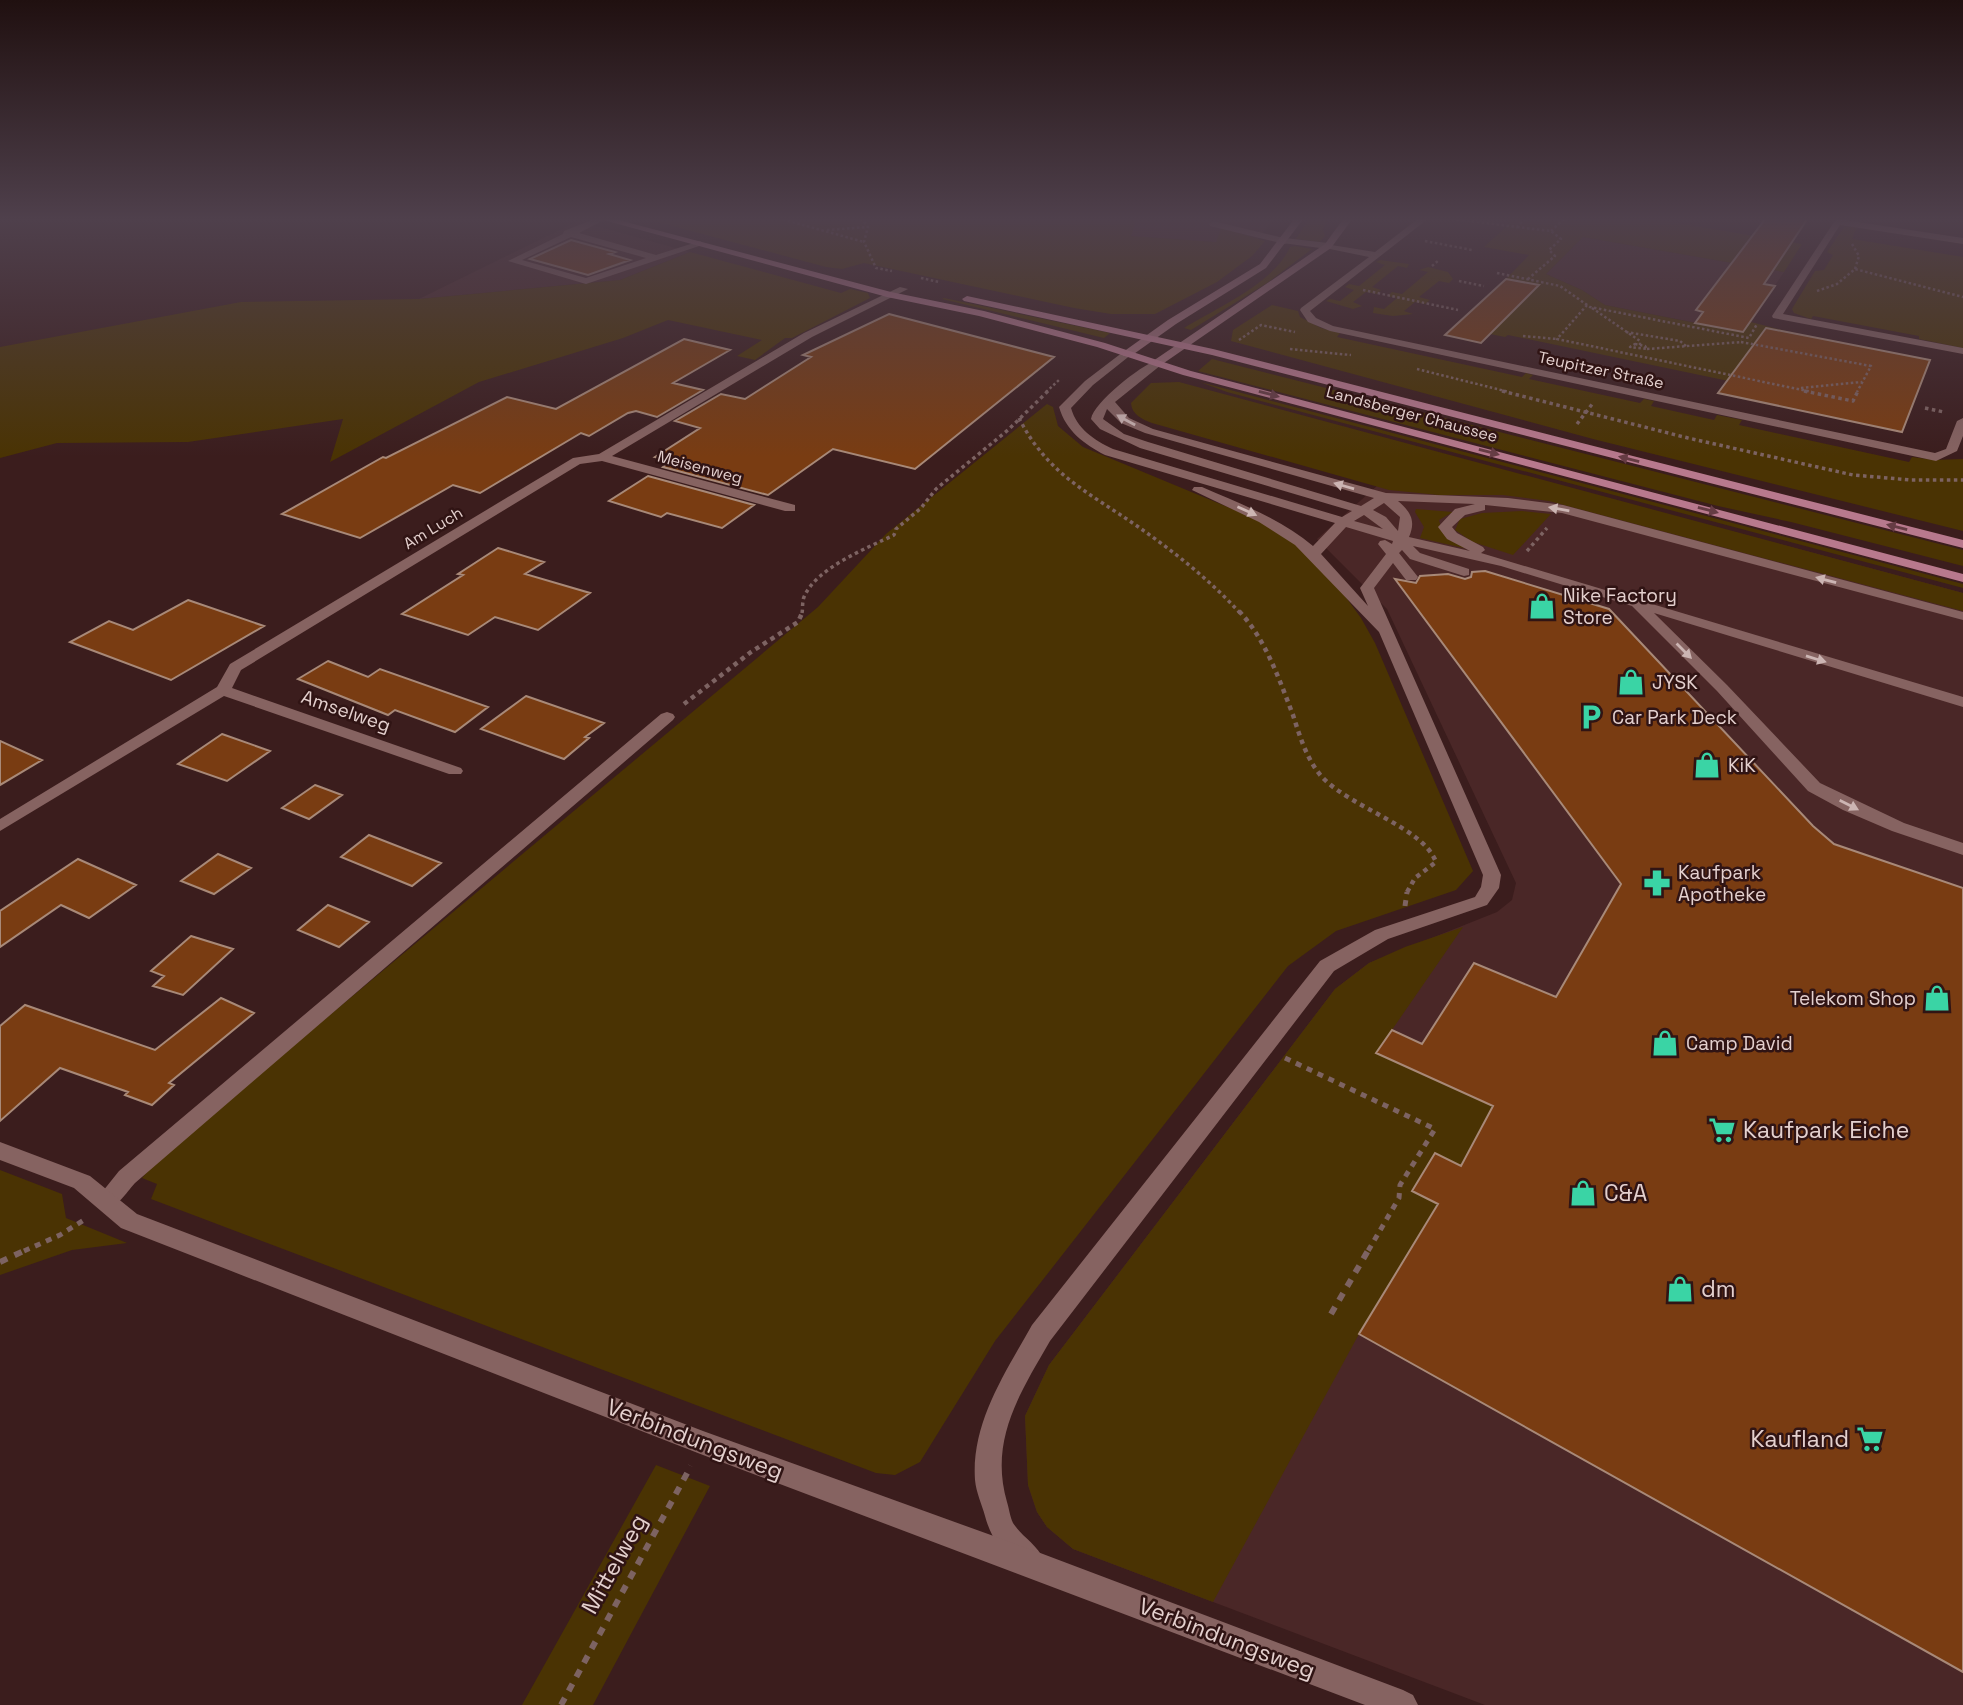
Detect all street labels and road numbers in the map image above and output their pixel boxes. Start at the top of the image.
street label: Teupitzer Straße [1536,346,1666,394]
street label: Landsberger Chaussee [1324,381,1500,447]
street label: Meisenweg [655,446,745,488]
street label: Am Luch [399,502,467,554]
street label: Amselweg [298,684,394,738]
street label: Verbindungsweg [603,1392,787,1486]
street label: Mittelweg [574,1509,654,1619]
street label: Verbindungsweg [1135,1591,1319,1685]

